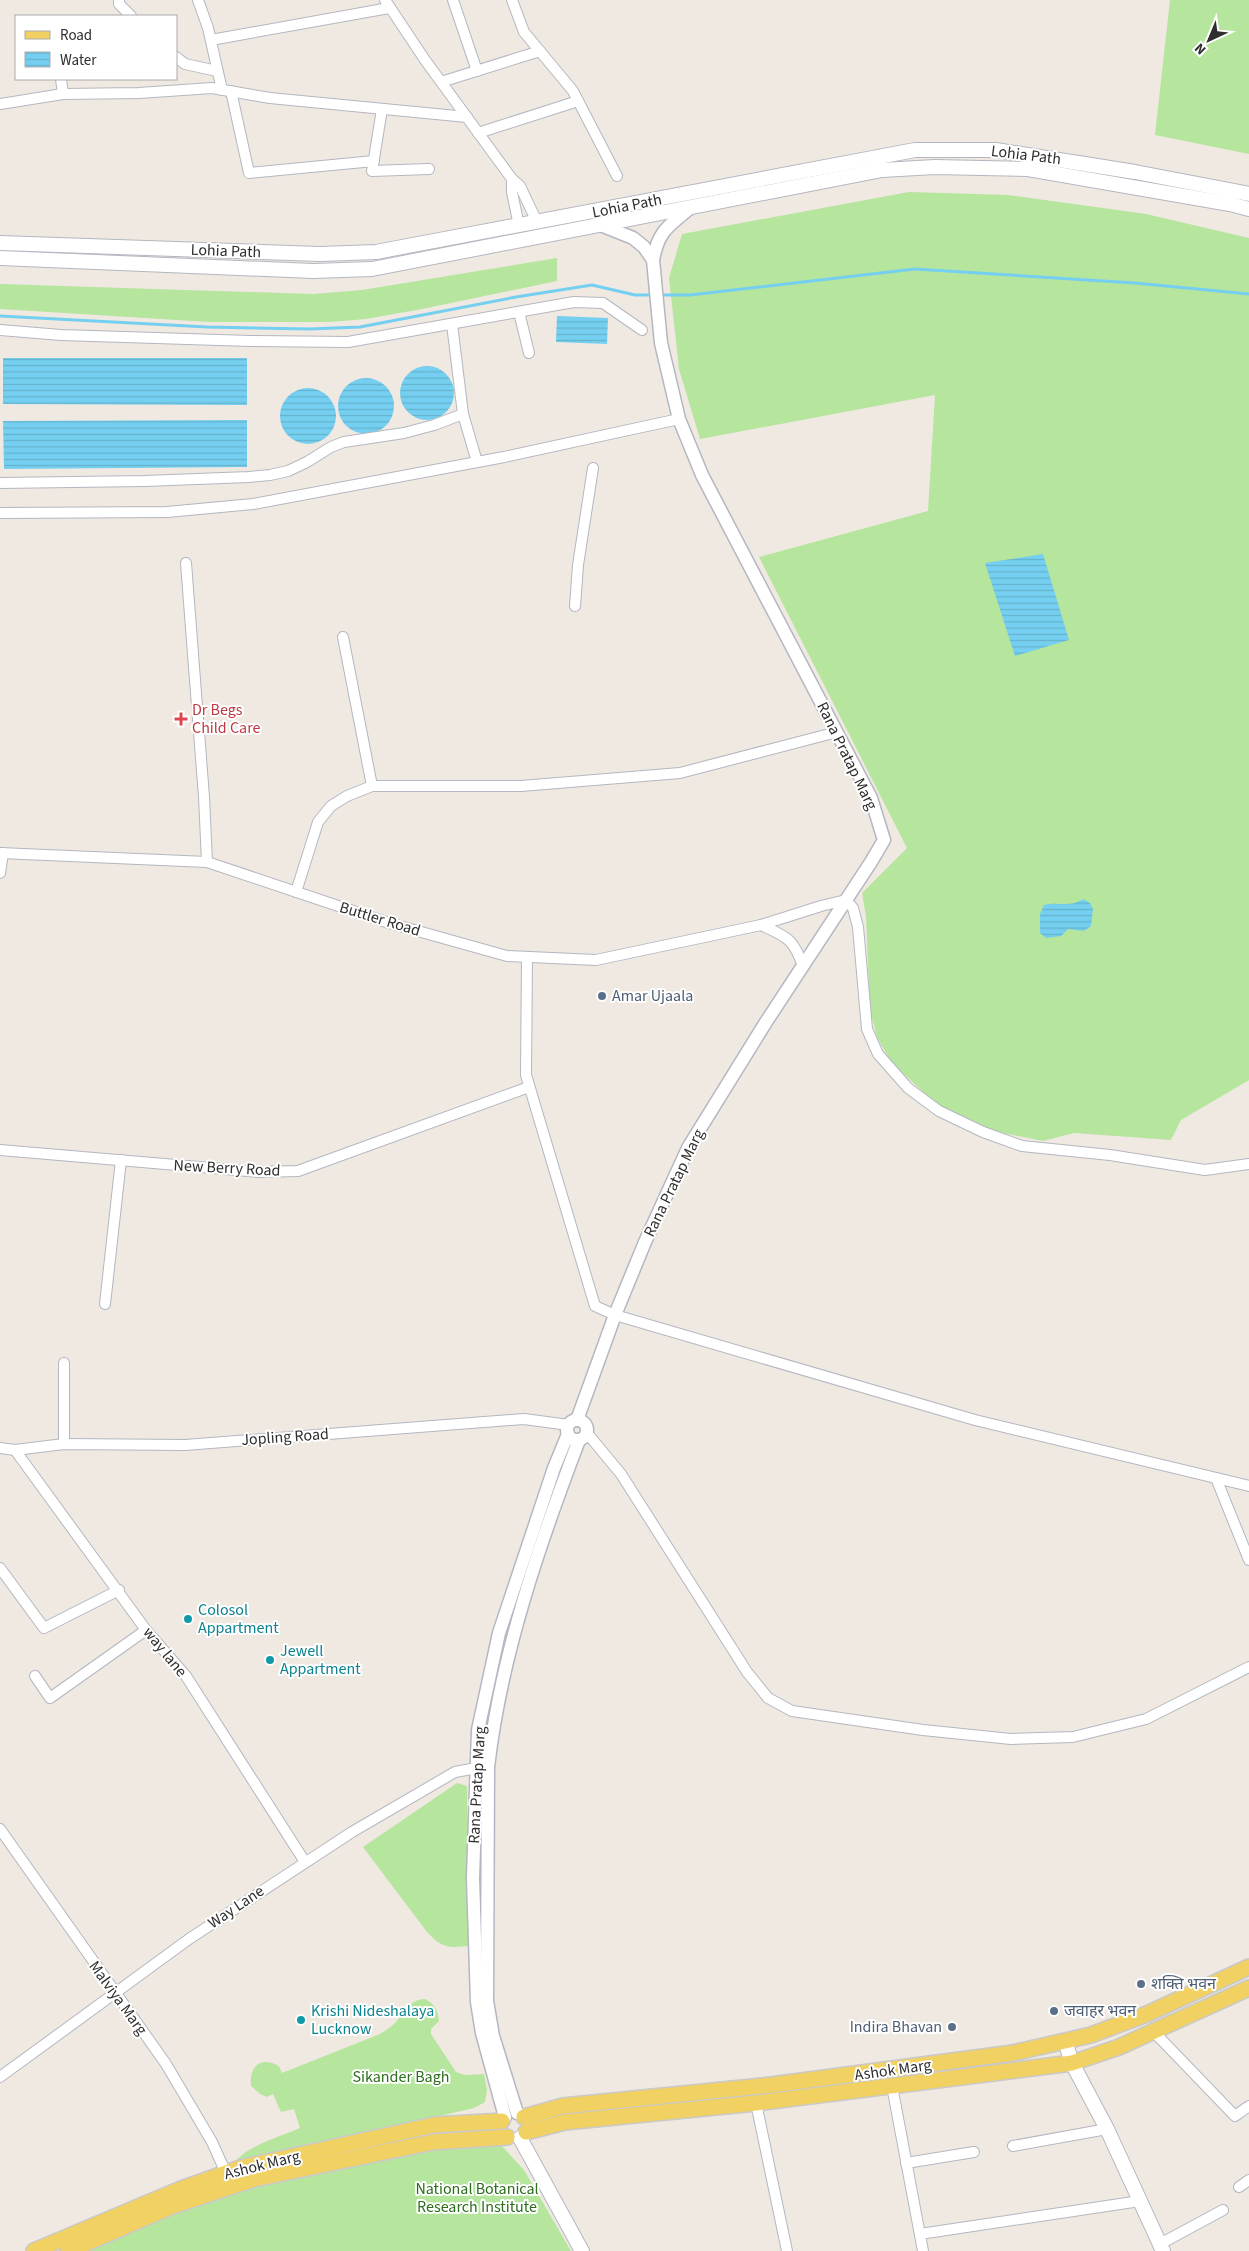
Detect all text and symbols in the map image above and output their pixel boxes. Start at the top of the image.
legend [15,15,178,80]
north arrow [1184,15,1234,65]
text: Road [60,25,92,46]
text: N [1190,38,1211,59]
text: Water [60,50,97,71]
street label: Lohia Path [990,140,1062,170]
street label: Lohia Path [590,188,664,224]
street label: Lohia Path [190,239,262,263]
street label: Rana Pratap Marg [811,698,883,814]
place label: Dr Begs Child Care [192,699,261,739]
marker: Dr Begs Child Care [174,712,188,726]
street label: Buttler Road [337,896,423,942]
place label: Amar Ujaala [612,985,693,1007]
marker: Amar Ujaala [596,990,608,1002]
street label: Rana Pratap Marg [638,1125,710,1241]
street label: New Berry Road [173,1154,281,1182]
street label: Jopling Road [241,1423,329,1451]
place label: Colosol Appartment [198,1599,279,1639]
marker: Colosol Appartment [182,1613,194,1625]
street label: way lane [138,1622,192,1682]
place label: Jewell Appartment [280,1640,361,1680]
marker: Jewell Appartment [264,1654,276,1666]
street label: Rana Pratap Marg [463,1726,491,1844]
street label: Way Lane [203,1880,269,1934]
street label: Malviya Marg [84,1956,152,2040]
place label: शक्ति भवन [1151,1973,1217,1995]
marker: शक्ति भवन [1135,1978,1147,1990]
place label: Krishi Nideshalaya Lucknow [311,2000,434,2040]
place label: जवाहर भवन [1064,2000,1137,2022]
marker: जवाहर भवन [1048,2005,1060,2017]
marker: Krishi Nideshalaya Lucknow [295,2014,307,2026]
place label: Indira Bhavan [850,2016,942,2038]
marker: Indira Bhavan [946,2021,958,2033]
street label: Ashok Marg [853,2054,933,2086]
park label: Sikander Bagh [353,2066,449,2088]
street label: Ashok Marg [222,2145,302,2185]
park label: National Botanical Research Institute [415,2178,539,2218]

